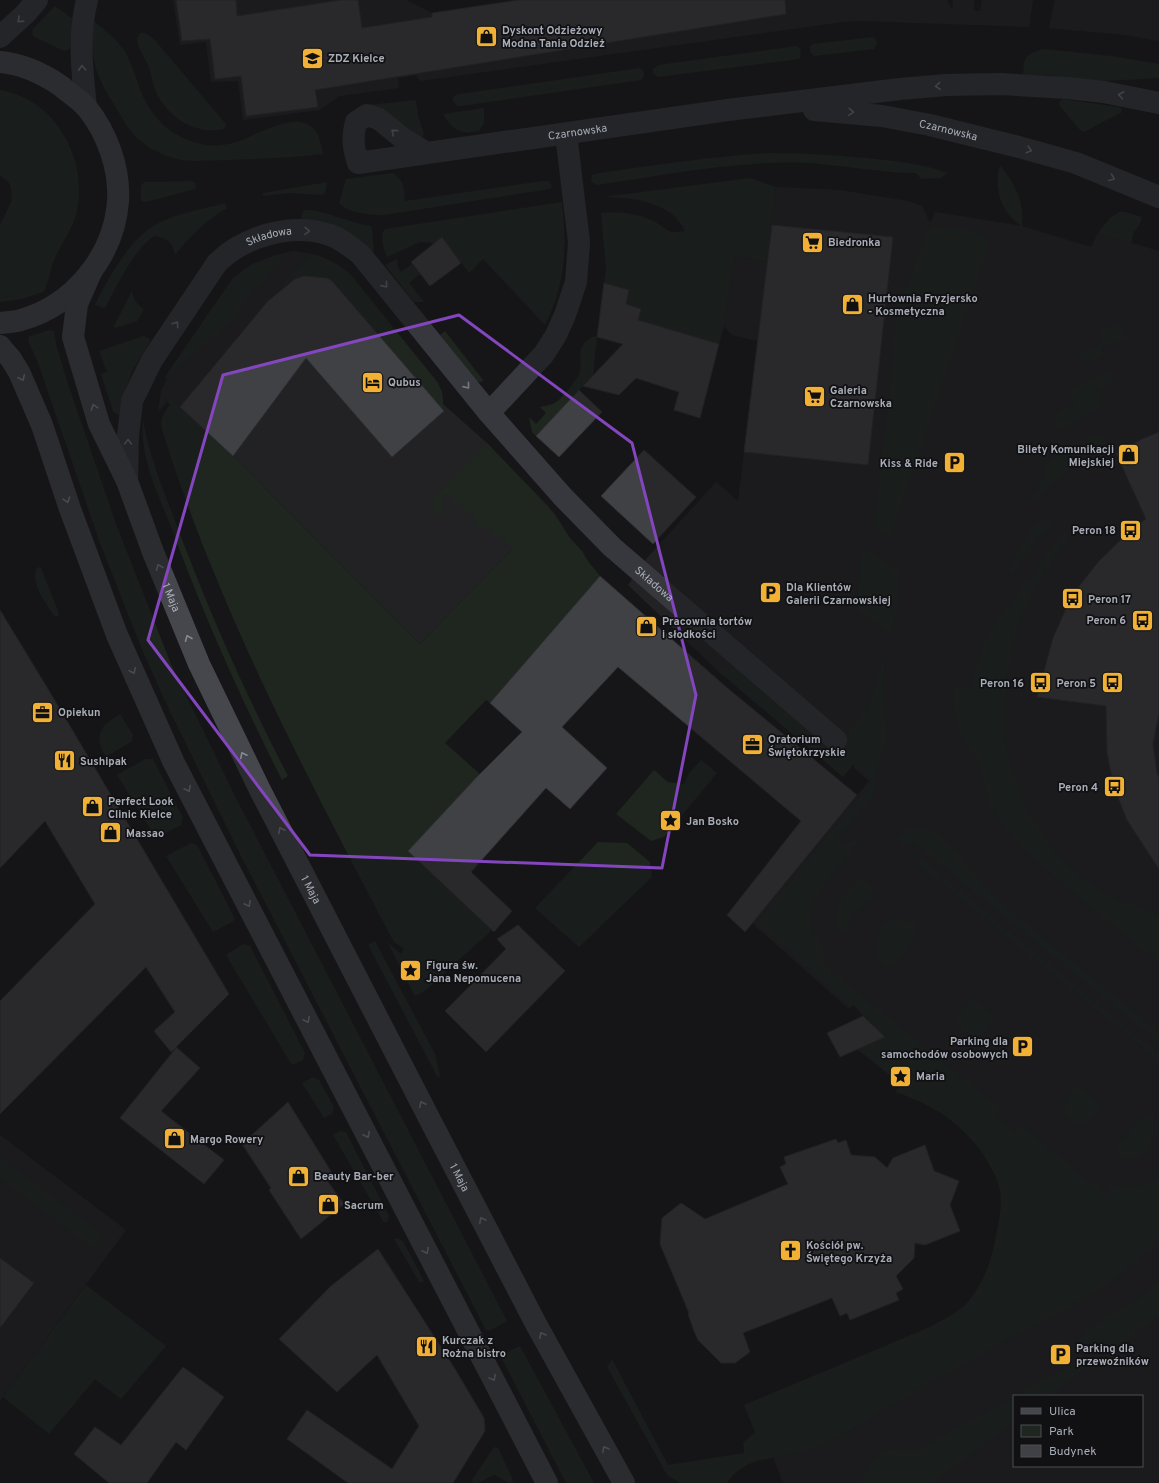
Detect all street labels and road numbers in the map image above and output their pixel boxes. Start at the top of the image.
street label: Czarnowska [918,117,979,144]
street label: Czarnowska [547,121,608,144]
street label: Składowa [244,224,293,250]
street label: Składowa [631,564,676,605]
street label: 1 Maja [158,581,183,614]
street label: 1 Maja [297,873,324,907]
street label: 1 Maja [446,1161,472,1194]

